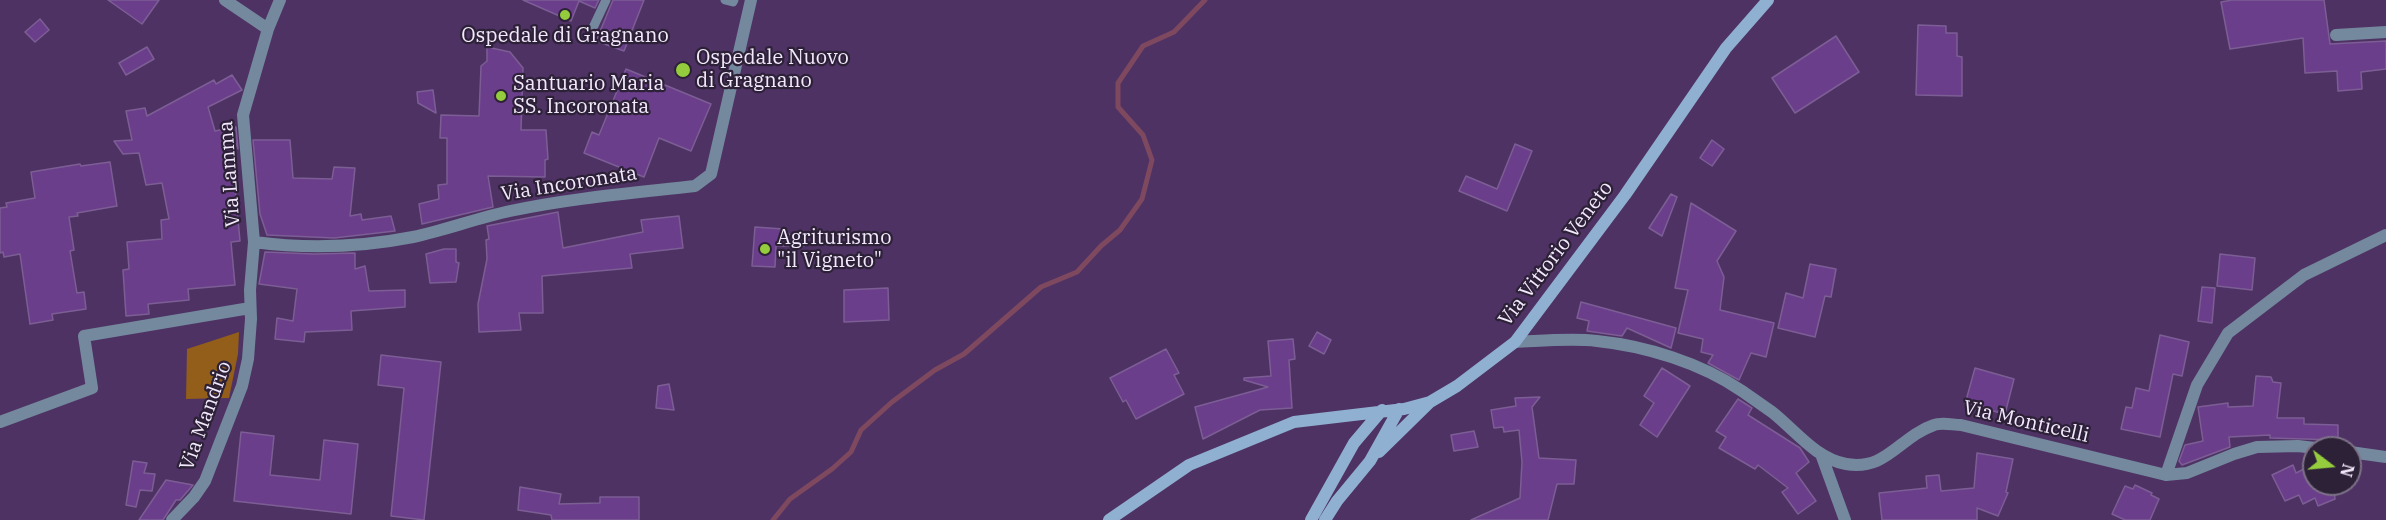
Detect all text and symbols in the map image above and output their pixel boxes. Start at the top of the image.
marker: Ospedale di Gragnano [558,8,572,22]
place label: Ospedale di Gragnano [461,24,669,48]
place label: Ospedale Nuovo di Gragnano [696,46,849,93]
marker: Ospedale Nuovo di Gragnano [674,61,692,79]
place label: Santuario Maria SS. Incoronata [513,72,664,119]
marker: Santuario Maria SS. Incoronata [494,89,508,103]
street label: Via Lamma [214,120,246,228]
street label: Via Incoronata [499,161,639,207]
street label: Via Vittorio Veneto [1494,177,1618,331]
place label: Agriturismo "il Vigneto" [777,226,891,273]
marker: Agriturismo "il Vigneto" [758,242,772,256]
street label: Via Mandrio [175,358,237,474]
street label: Via Monticelli [1961,396,2091,448]
north arrow [2302,436,2362,496]
text: N [2336,462,2359,479]

